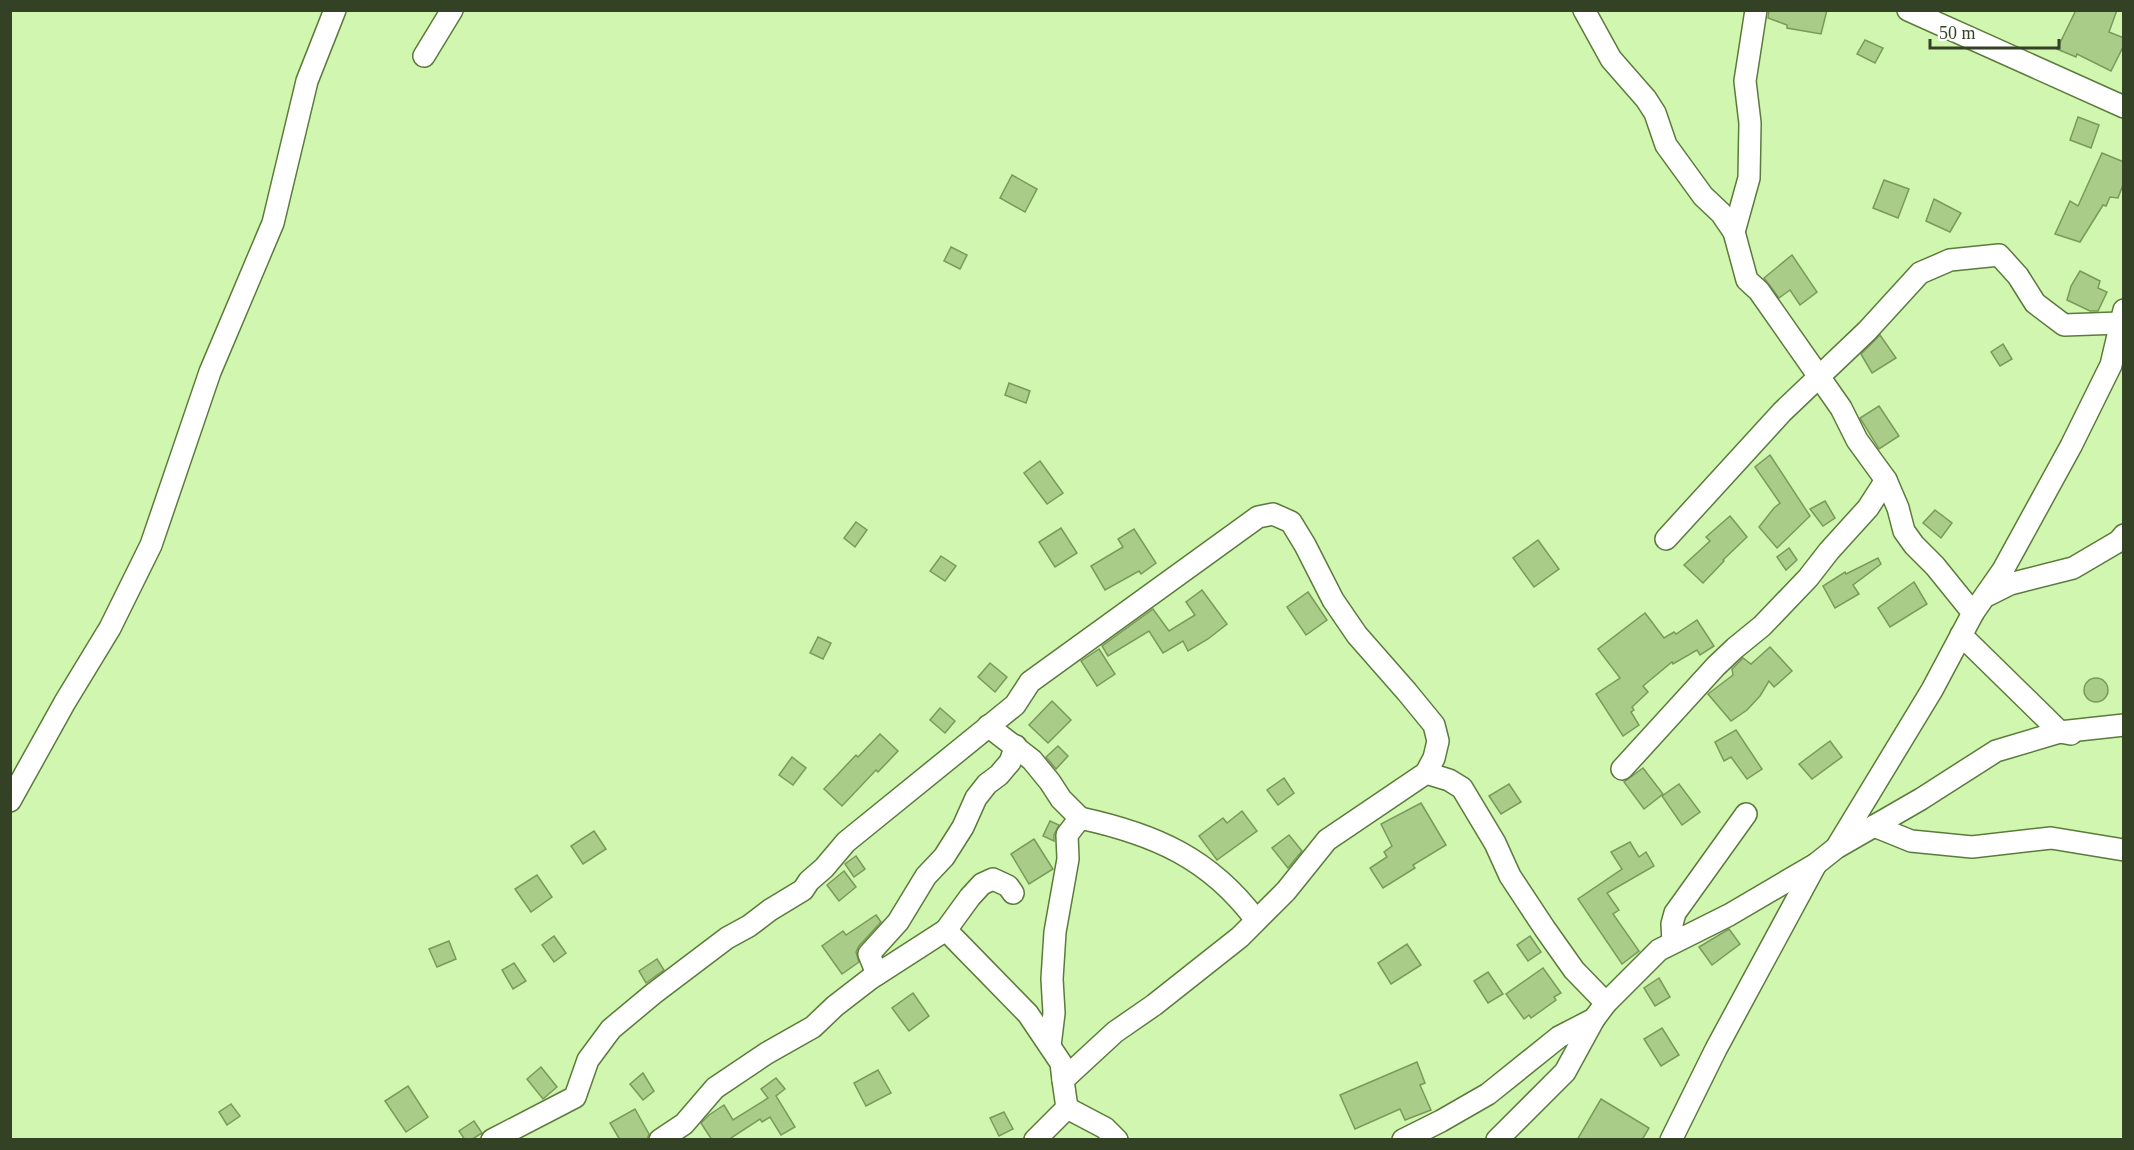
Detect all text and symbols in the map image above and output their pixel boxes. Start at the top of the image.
scale bar [1930,12,2059,50]
text: 50 m [1939,23,1976,43]

